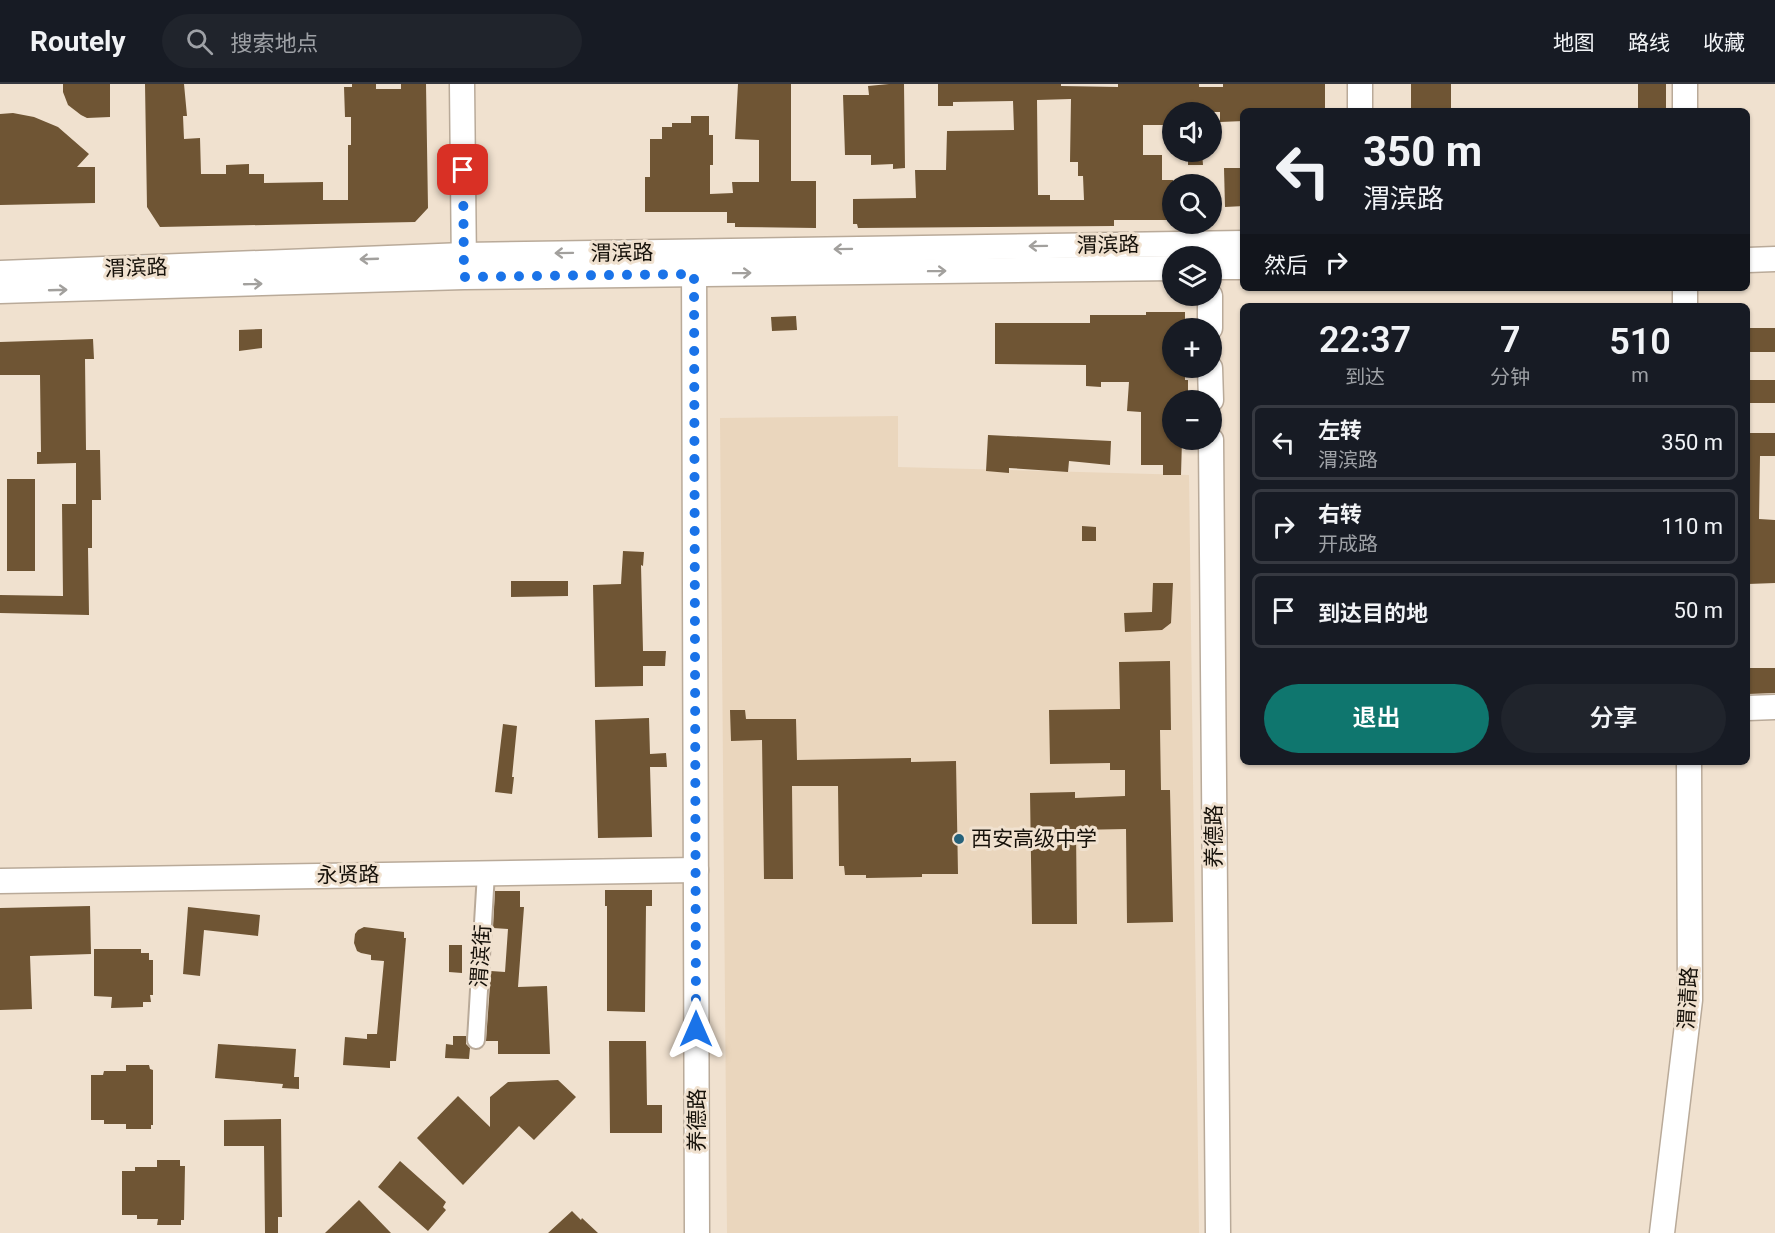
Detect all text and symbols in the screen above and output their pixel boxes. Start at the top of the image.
search box [162,14,582,68]
text: Routely [30,25,126,58]
icon: search [183,25,216,58]
text: 搜索地点 [231,31,319,56]
text: 地图 [1553,31,1595,55]
text: 路线 [1628,31,1670,55]
text: 收藏 [1703,31,1745,55]
map controls [1162,102,1222,450]
button: sound [1162,102,1222,162]
text: 350 m [1363,127,1482,176]
icon: left [1264,132,1342,210]
pin [437,144,488,195]
icon: arrive [446,153,479,186]
button: search [1162,174,1222,234]
text: 渭滨路 [1363,183,1444,215]
street label: 渭滨路 [1076,232,1140,258]
street label: 渭滨路 [590,240,654,266]
one-way arrow [1029,240,1049,252]
one-way arrow [834,243,854,255]
button: layers [1162,246,1222,306]
icon: right [1320,246,1353,279]
one-way arrow [555,248,575,259]
one-way arrow [360,253,380,264]
text: 然后 [1264,253,1308,278]
street label: 渭滨路 [104,255,168,281]
one-way arrow [927,265,947,277]
one-way arrow [732,267,752,279]
one-way arrow [243,278,263,289]
one-way arrow [48,284,68,295]
button: + [1162,318,1222,378]
text: 22:37 [1319,319,1411,361]
text: 7 [1500,319,1520,361]
text: 510 [1609,321,1671,363]
text: m [1631,363,1649,387]
text: 到达 [1345,365,1385,389]
text: 分钟 [1490,365,1530,389]
button: − [1162,390,1222,450]
text: 左转 [1318,418,1362,443]
icon: left [1267,426,1300,459]
text: 350 m [1661,430,1723,455]
text: 渭滨路 [1318,448,1378,472]
text: 右转 [1318,502,1362,527]
icon: right [1267,510,1300,543]
text: 110 m [1661,514,1723,539]
text: 开成路 [1318,532,1378,556]
icon: arrive [1267,594,1300,627]
text: 50 m [1674,598,1723,623]
text: 到达目的地 [1318,601,1428,626]
button: 退出 [1264,684,1489,753]
button: 分享 [1501,684,1726,753]
street label: 养德路 [1202,805,1226,868]
place label: 西安高级中学 [971,827,1097,851]
marker: 西安高级中学 [952,832,966,846]
street label: 永贤路 [316,862,380,888]
street label: 渭滨街 [467,924,495,988]
street label: 渭清路 [1674,966,1702,1030]
position arrow [664,997,728,1061]
street label: 养德路 [685,1089,709,1152]

